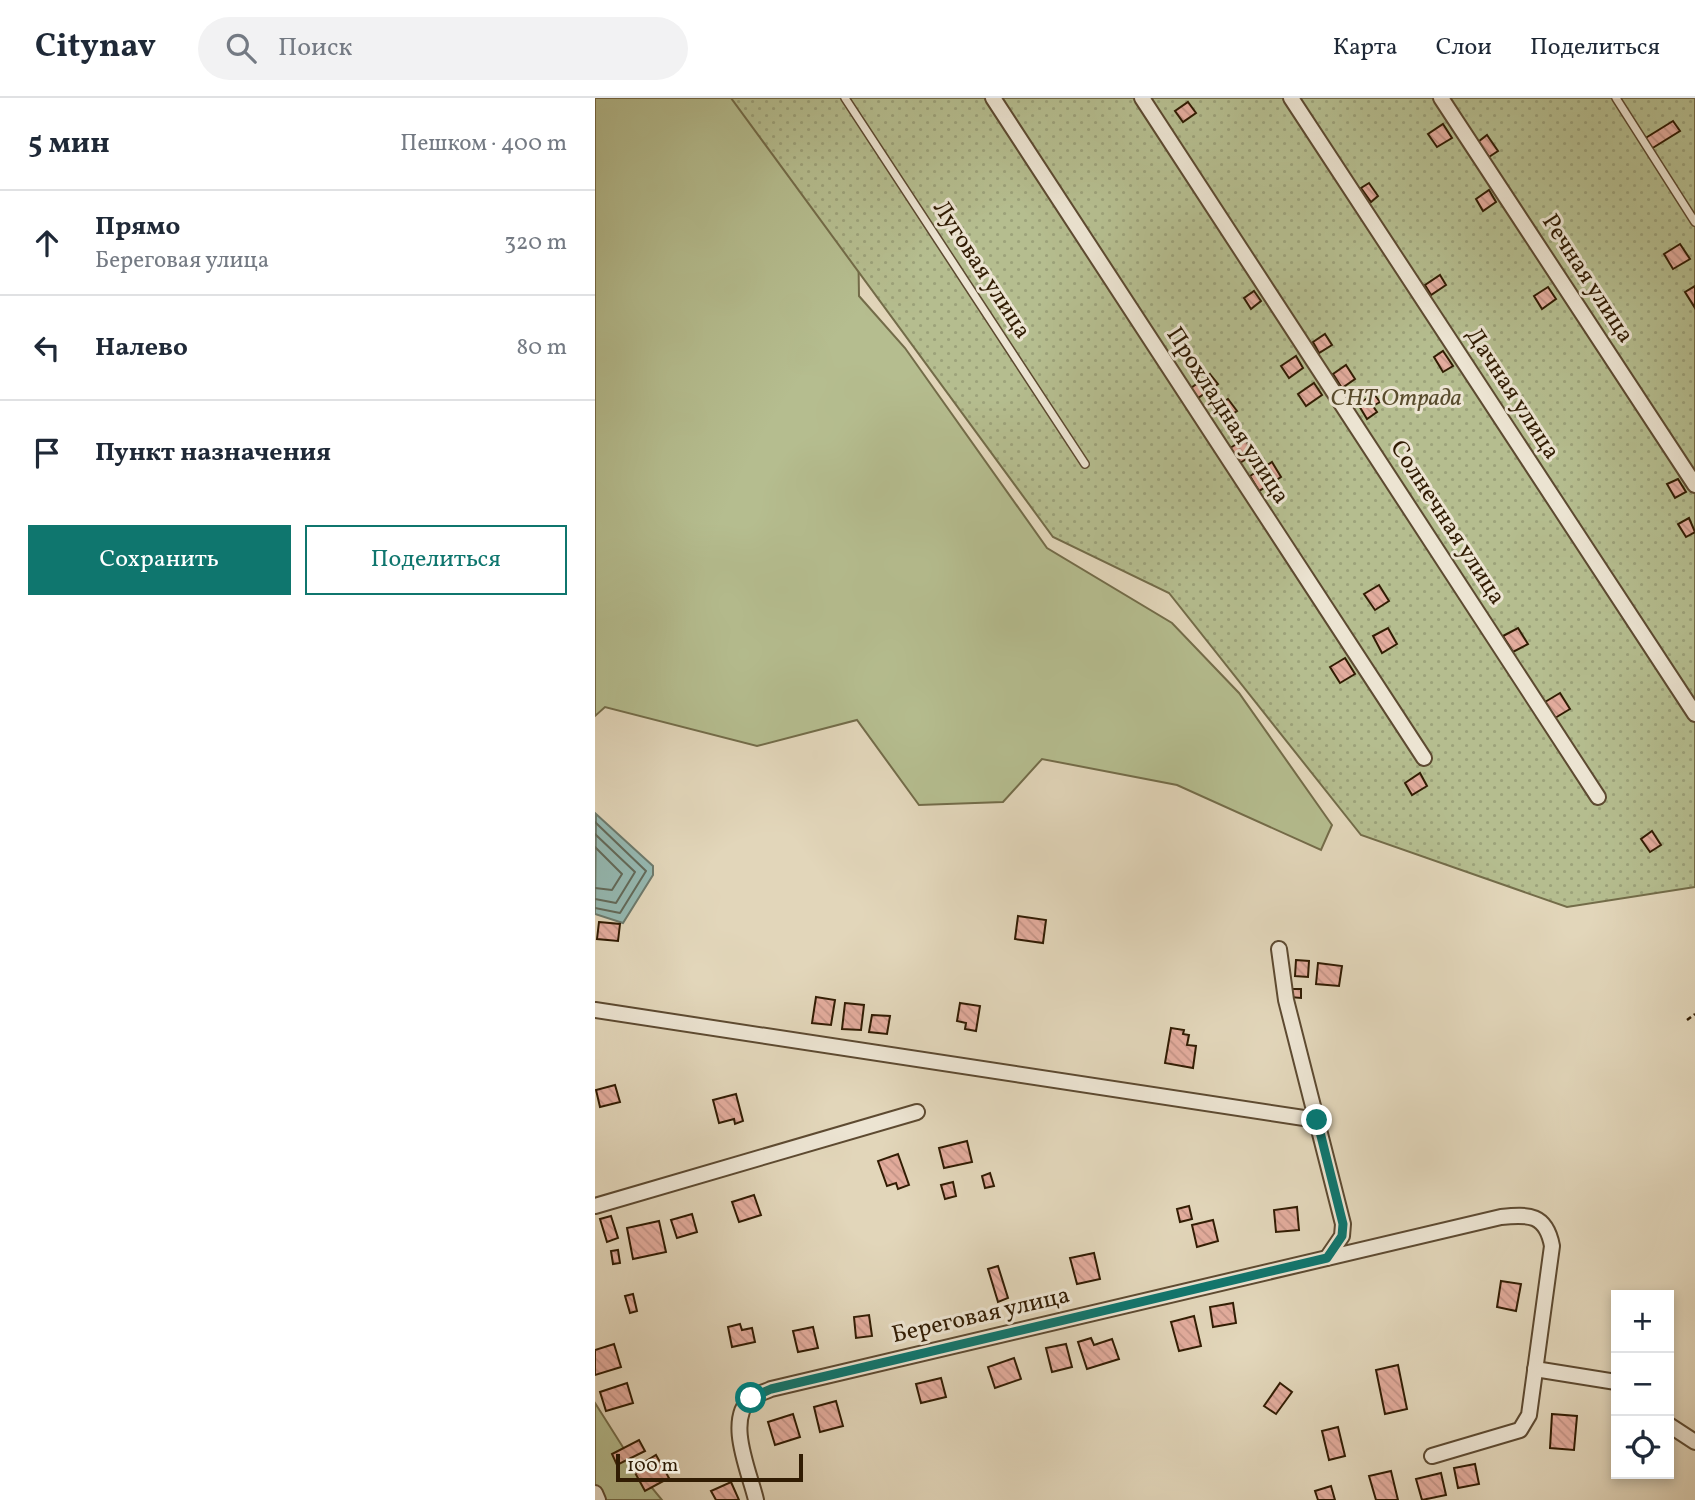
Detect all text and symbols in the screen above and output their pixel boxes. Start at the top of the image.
search box [198,17,688,80]
text: Citynav [35,25,156,71]
icon: search [222,29,260,67]
text: Поиск [278,30,352,66]
text: Карта [1333,31,1398,65]
text: Слои [1436,31,1492,65]
text: Поделиться [1530,31,1660,65]
text: 5 мин [28,123,110,165]
text: Пешком · 400 m [400,128,567,160]
street label: Луговая улица [923,194,1039,346]
street label: Речная улица [1533,208,1641,350]
text: Прямо [95,209,180,245]
icon: ahead [28,224,66,262]
text: 320 m [504,227,567,259]
text: Береговая улица [95,245,269,277]
street label: Прохладная улица [1157,321,1297,511]
street label: Дачная улица [1457,321,1567,467]
icon: left [28,329,66,367]
text: Налево [95,330,188,366]
text: 80 m [517,332,567,364]
park label: СНТ Отрада [1330,382,1462,416]
icon: arrive [28,434,66,472]
street label: Солнечная улица [1381,434,1513,612]
text: Пункт назначения [95,435,331,471]
button: Сохранить [28,525,291,595]
button: Поделиться [305,525,567,595]
route end [1301,1104,1332,1135]
street label: Береговая улица [889,1279,1073,1353]
map controls [1611,1290,1674,1479]
button: + [1611,1290,1674,1353]
button: − [1611,1353,1674,1416]
route start [735,1382,766,1413]
button: locate [1611,1416,1674,1479]
scale bar [616,1451,803,1483]
text: 100 m [627,1453,678,1479]

